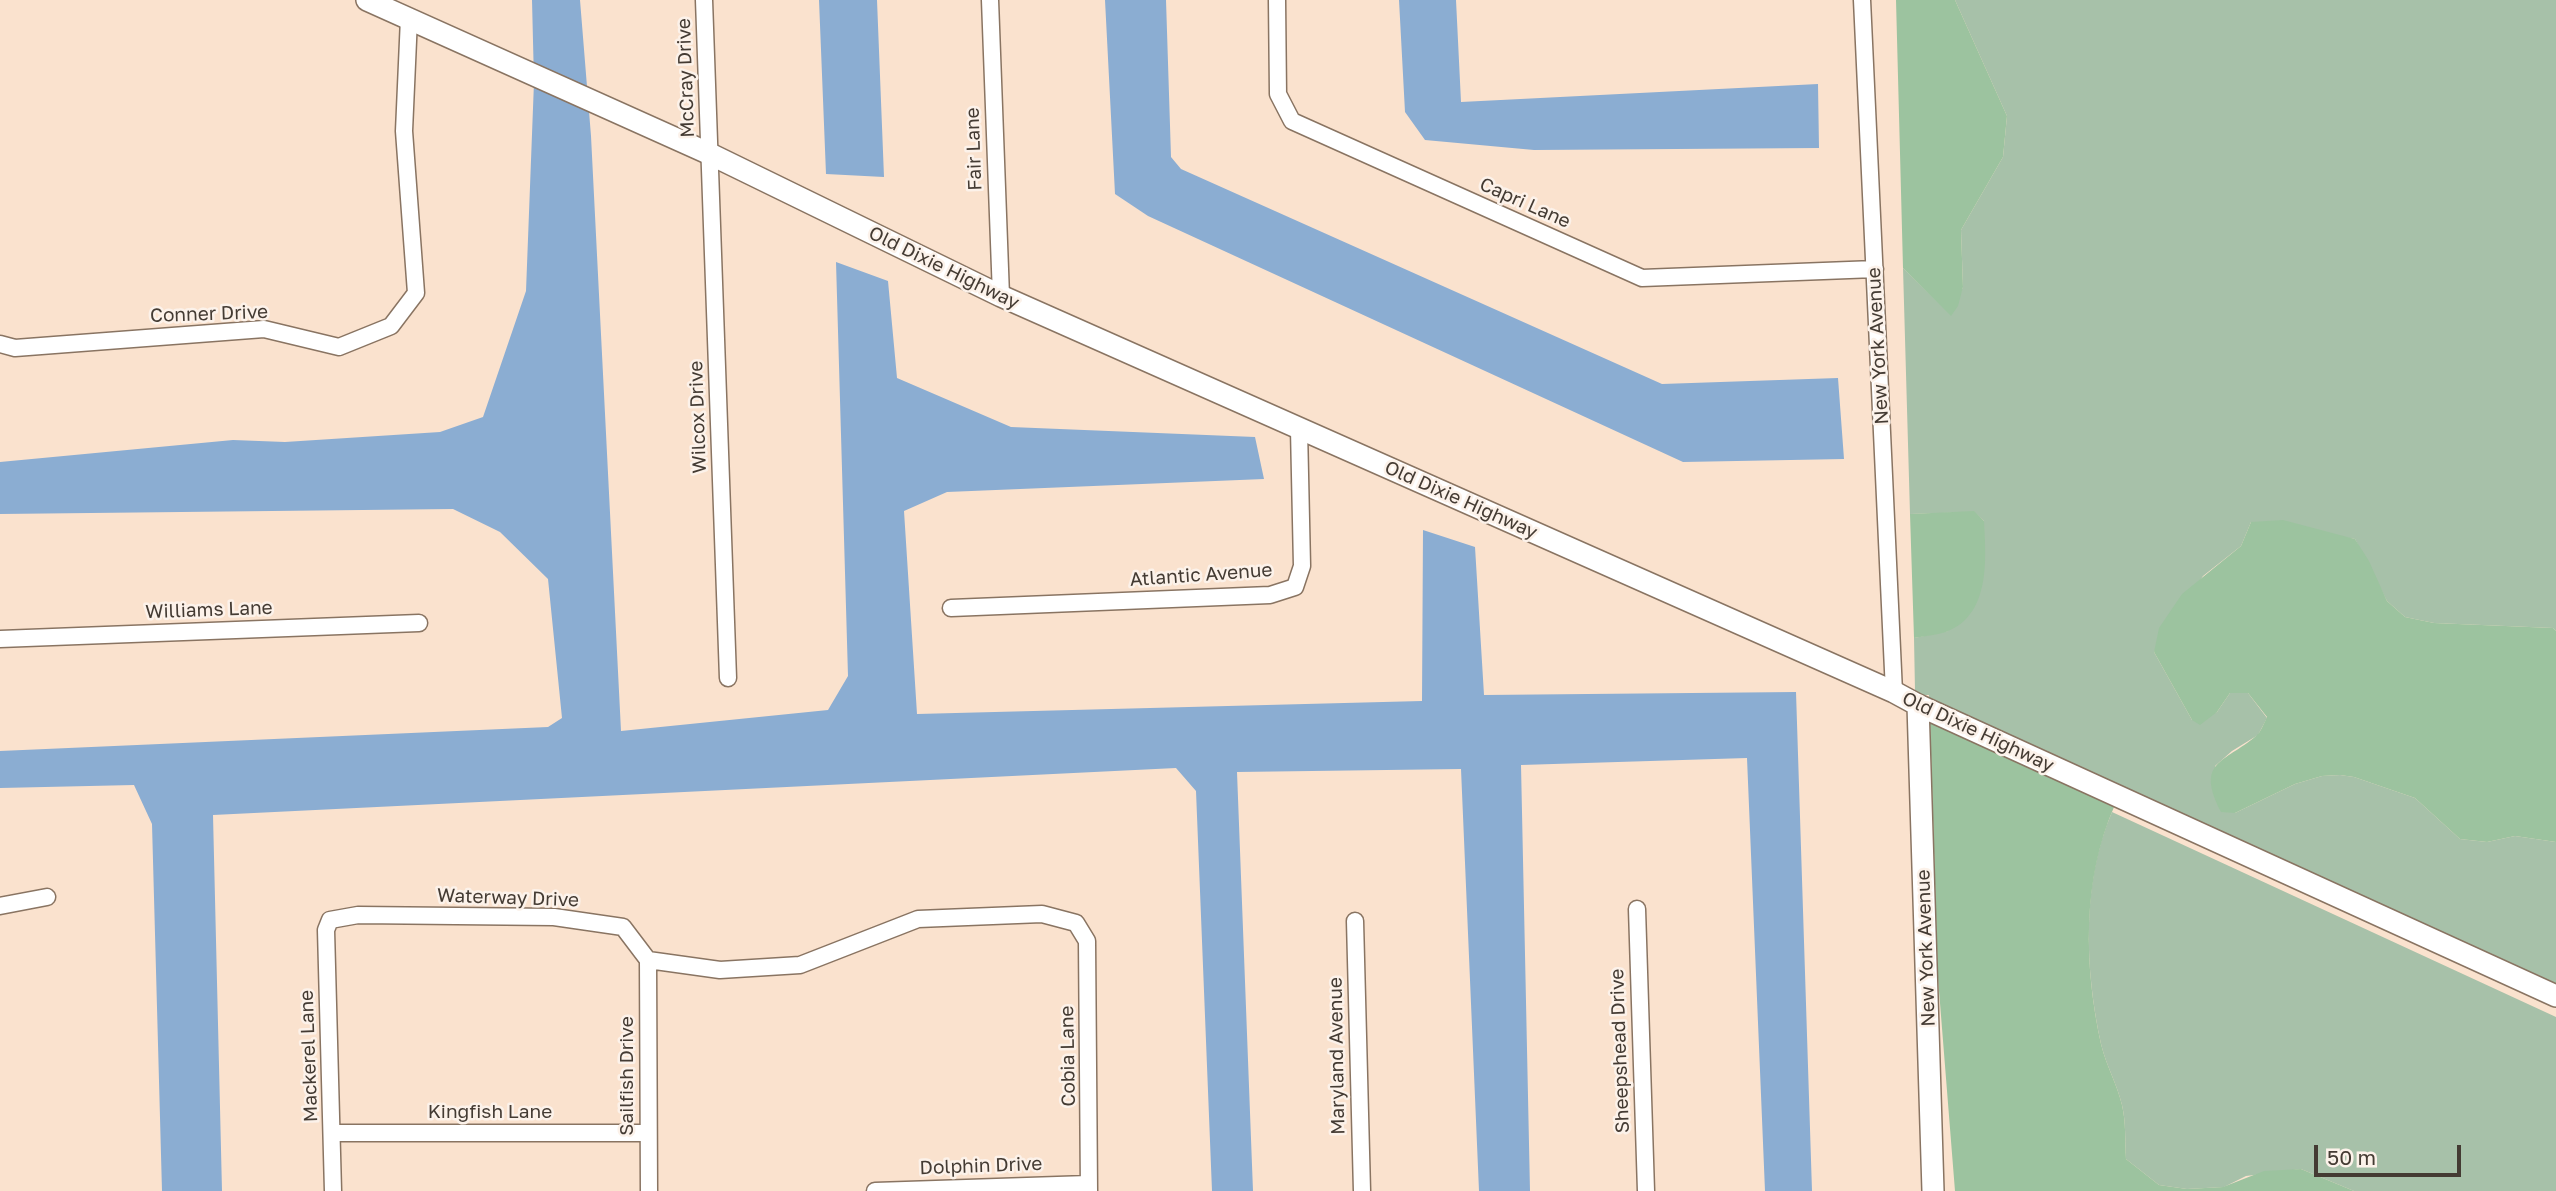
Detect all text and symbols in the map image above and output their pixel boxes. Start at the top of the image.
street label: McCray Drive [673,18,699,138]
street label: Fair Lane [961,107,987,191]
street label: Capri Lane [1476,173,1574,233]
street label: Old Dixie Highway [865,222,1023,314]
street label: New York Avenue [1862,267,1894,425]
street label: Conner Drive [150,301,268,327]
street label: Wilcox Drive [685,360,711,474]
street label: Old Dixie Highway [1381,456,1541,544]
street label: Atlantic Avenue [1129,559,1273,591]
street label: Williams Lane [145,596,273,624]
street label: Old Dixie Highway [1898,687,2058,777]
street label: New York Avenue [1912,869,1940,1027]
street label: Waterway Drive [437,884,579,912]
street label: Sheepshead Drive [1606,968,1634,1134]
street label: Maryland Avenue [1324,977,1350,1135]
street label: Mackerel Lane [295,989,323,1123]
street label: Cobia Lane [1056,1005,1080,1107]
street label: Sailfish Drive [616,1016,638,1136]
street label: Kingfish Lane [428,1101,552,1123]
scale bar [2318,1132,2465,1176]
text: 50 m [2327,1144,2376,1170]
street label: Dolphin Drive [919,1152,1043,1180]

